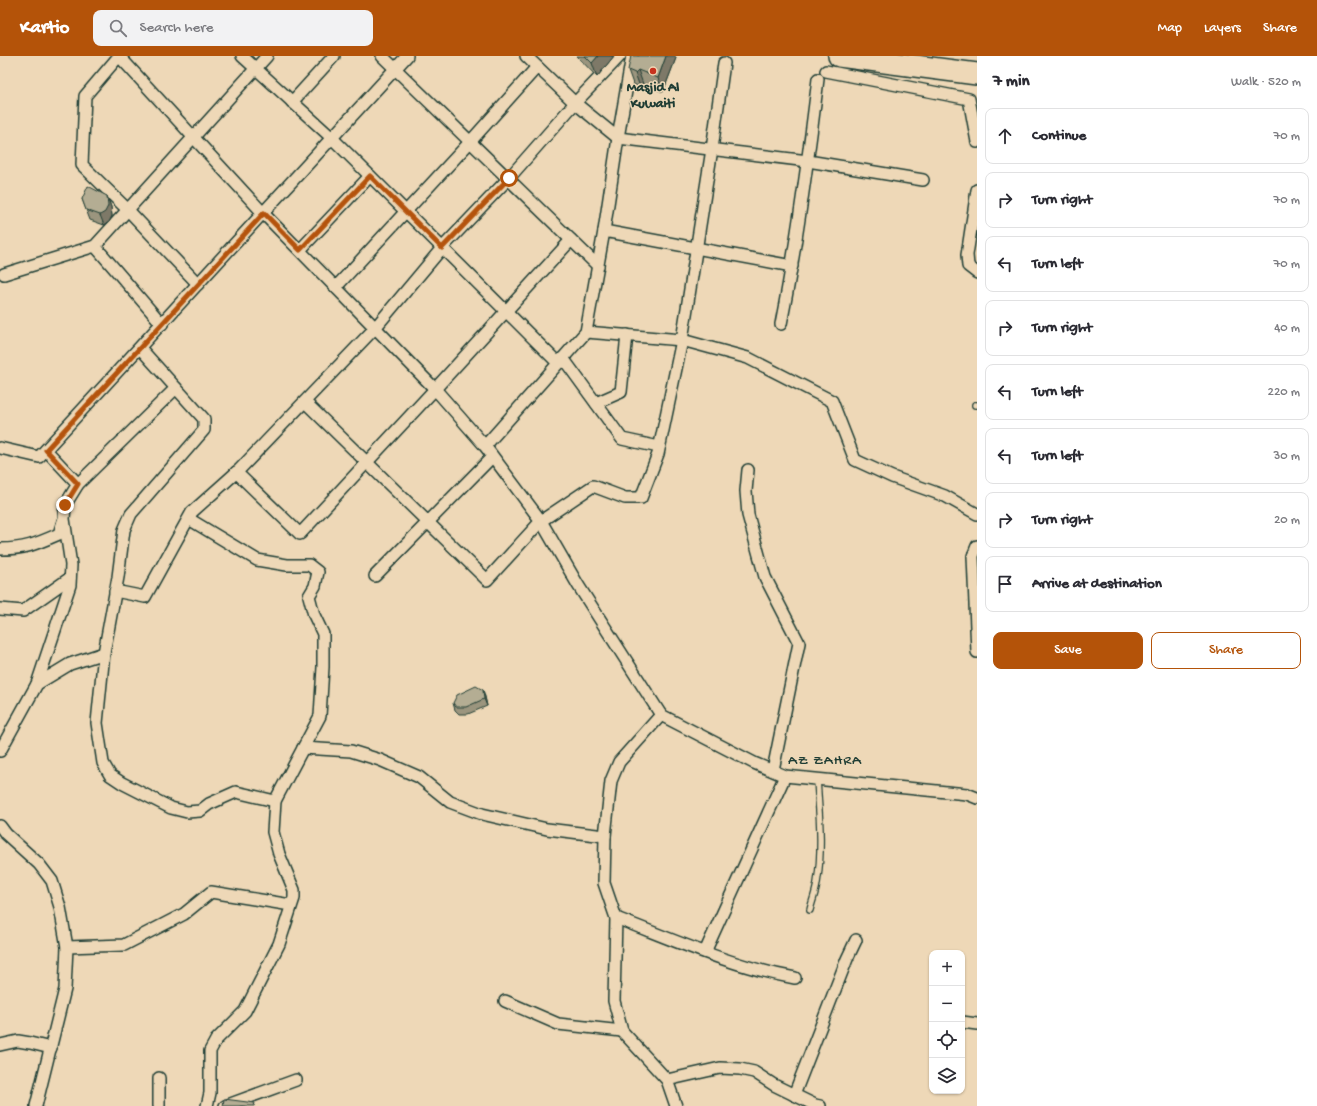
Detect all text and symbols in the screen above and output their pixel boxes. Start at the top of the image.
search box [93,10,373,46]
text: Kartio [20,17,69,40]
icon: search [107,17,129,39]
text: Search here [139,19,213,37]
text: Map [1158,20,1182,37]
text: Layers [1204,20,1241,37]
text: Share [1263,20,1297,37]
marker: Masjid Al Kuwaiti [648,66,658,76]
text: 7 min [993,72,1030,92]
text: Walk · 520 m [1231,75,1301,90]
place label: Masjid Al Kuwaiti [627,80,679,113]
icon: ahead [994,125,1016,147]
text: Continue [1032,127,1086,145]
text: 70 m [1274,129,1300,144]
route start [500,169,518,187]
icon: right [994,189,1016,211]
text: Turn right [1032,191,1092,209]
text: 70 m [1274,193,1300,208]
icon: left [994,253,1016,275]
text: Turn left [1032,255,1083,273]
text: 70 m [1274,257,1300,272]
icon: right [994,317,1016,339]
text: Turn right [1032,319,1092,337]
text: 40 m [1274,321,1300,336]
icon: left [994,381,1016,403]
text: Turn left [1032,383,1083,401]
text: 220 m [1268,385,1300,400]
icon: left [994,445,1016,467]
text: Turn left [1032,447,1083,465]
text: 30 m [1274,449,1300,464]
route end [56,496,74,514]
icon: right [994,509,1016,531]
text: Turn right [1032,511,1092,529]
text: 20 m [1274,513,1300,528]
icon: arrive [994,573,1016,595]
text: Arrive at destination [1032,575,1162,593]
button: Save [993,632,1143,669]
button: Share [1151,632,1301,669]
district label: AZ ZAHRA [788,752,862,770]
map controls [929,950,965,1094]
button: + [929,950,965,986]
button: − [929,986,965,1022]
button: locate [929,1022,965,1058]
button: layers [929,1058,965,1094]

